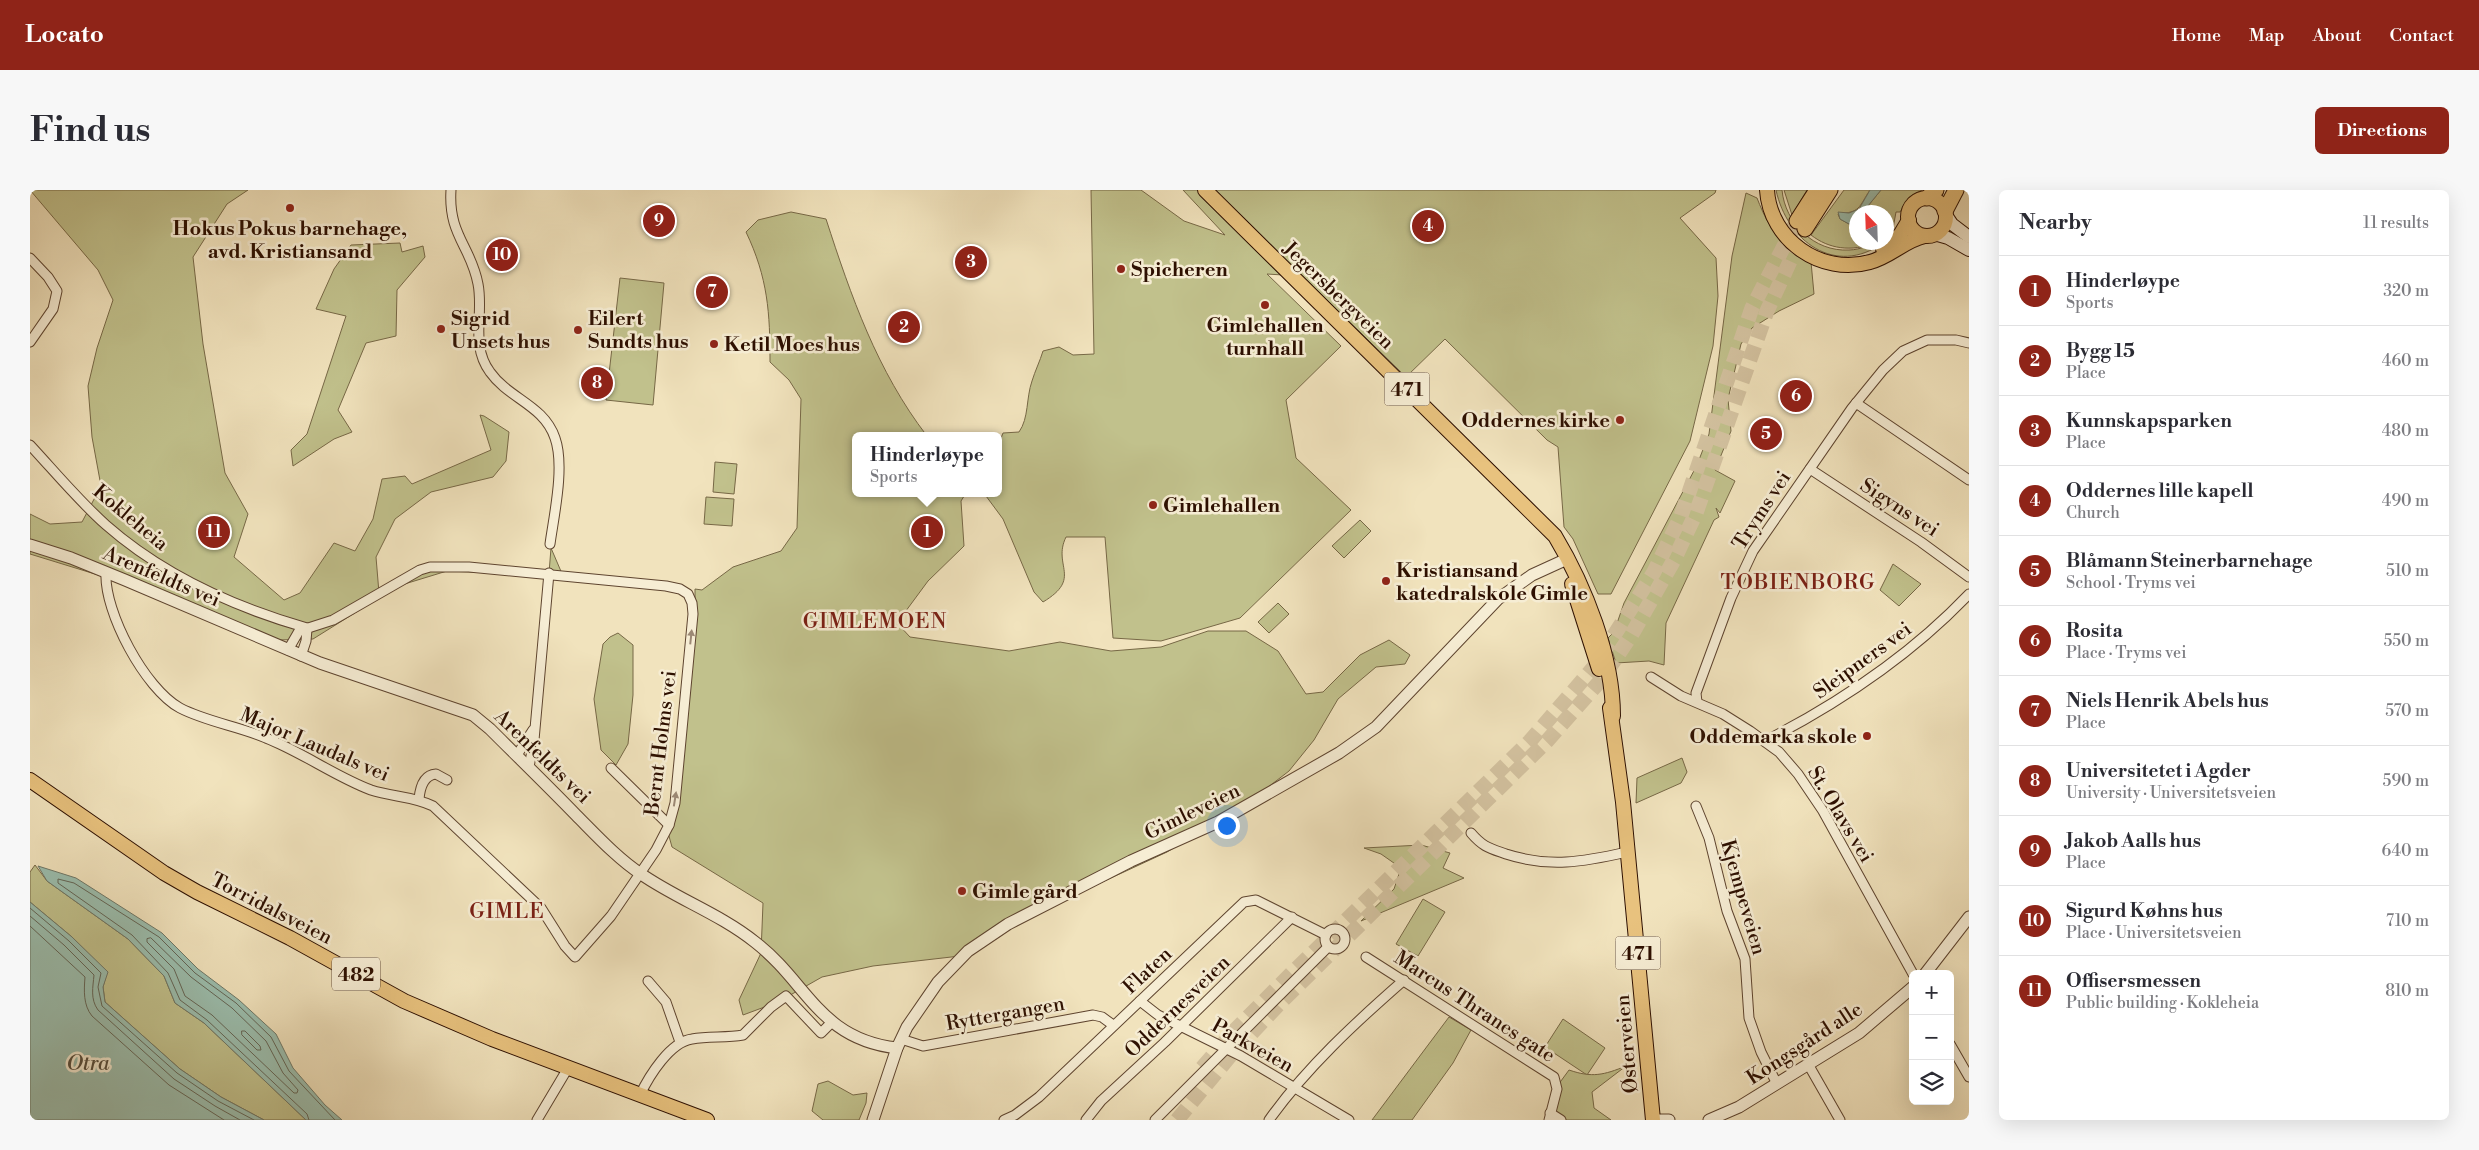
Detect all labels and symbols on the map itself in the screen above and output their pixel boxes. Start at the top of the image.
marker: Hokus Pokus barnehage, avd. Kristiansand [284,202,296,214]
pin: 9 [643,202,675,240]
north arrow [1849,205,1894,250]
pin: 4 [1412,207,1444,245]
place label: Hokus Pokus barnehage, avd. Kristiansand [173,217,407,265]
pin: 10 [486,236,518,274]
street label: Jegersbergveien [1276,236,1399,355]
pin: 3 [955,243,987,281]
place label: Spicheren [1131,258,1229,283]
marker: Spicheren [1115,263,1127,275]
pin: 7 [696,273,728,311]
marker: Gimlehallen turnhall [1259,299,1271,311]
place label: Sigrid Unsets hus [451,307,550,355]
place label: Eilert Sundts hus [588,307,689,355]
pin: 2 [888,308,920,346]
place label: Gimlehallen turnhall [1206,314,1324,362]
marker: Sigrid Unsets hus [435,323,447,335]
marker: Eilert Sundts hus [572,324,584,336]
place label: Ketil Moes hus [724,333,860,358]
marker: Ketil Moes hus [708,338,720,350]
pin: 8 [581,364,613,402]
road number: 471 [1384,372,1430,405]
pin: 6 [1780,377,1812,415]
place label: Oddernes kirke [1461,409,1610,434]
marker: Oddernes kirke [1614,414,1626,426]
pin: 5 [1750,415,1782,453]
street label: Tryms vei [1728,466,1797,555]
street label: Sigyns vei [1855,473,1944,543]
street label: Kokleheia [87,479,174,557]
place label: Gimlehallen [1163,494,1281,519]
marker: Gimlehallen [1147,499,1159,511]
pin: 11 [198,513,230,551]
pin: 1 [911,513,943,551]
street label: Arenfeldts vei [98,541,224,613]
place label: Kristiansand katedralskole Gimle [1396,559,1588,607]
district label: TOBIENBORG [1721,570,1875,596]
marker: Kristiansand katedralskole Gimle [1380,575,1392,587]
district label: GIMLEMOEN [803,609,947,635]
street label: Sleipners vei [1809,617,1917,705]
one-way arrow [687,629,695,645]
street label: Bernt Holms vei [640,669,683,818]
street label: Major Laudals vei [236,703,393,788]
street label: Arenfeldts vei [488,704,596,810]
place label: Oddemarka skole [1689,725,1857,750]
marker: Oddemarka skole [1861,730,1873,742]
street label: St. Olavs vei [1801,762,1878,868]
street label: Gimleveien [1141,778,1245,846]
one-way arrow [671,791,679,807]
your location [1214,813,1240,839]
street label: Kjempeveien [1714,837,1771,958]
street label: Torridalsveien [206,868,336,951]
place label: Gimle gård [972,880,1078,905]
marker: Gimle gård [956,885,968,897]
district label: GIMLE [469,899,545,925]
road number: 471 [1616,936,1660,970]
street label: Flaten [1118,942,1178,1000]
street label: Marcus Thranes gate [1389,946,1560,1069]
street label: Oddernesveien [1120,950,1236,1064]
road number: 482 [332,958,380,991]
street label: Ryttergangen [944,992,1067,1037]
street label: Østerveien [1611,993,1644,1094]
street label: Kongsgård alle [1742,998,1867,1091]
street label: Parkveien [1207,1014,1298,1079]
water label: Otra [66,1051,110,1077]

